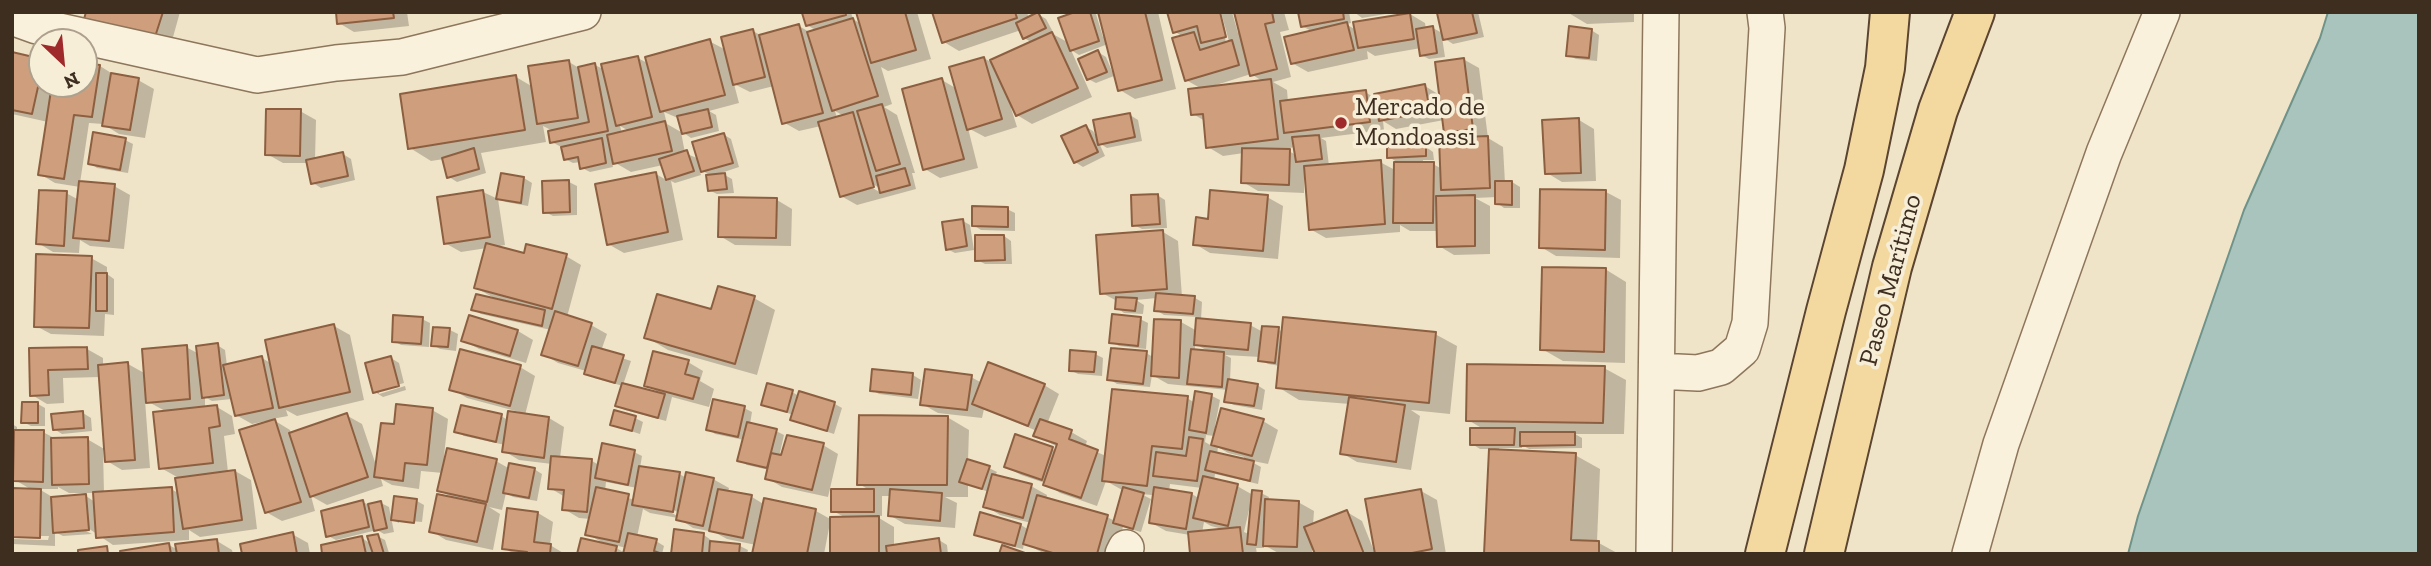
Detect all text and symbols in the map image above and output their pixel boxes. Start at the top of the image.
north arrow [28,28,98,98]
text: N [60,67,83,94]
place label: Mercado de Mondoassi [1355,92,1485,154]
marker: Mercado de Mondoassi [1333,115,1349,131]
street label: Paseo Marítimo [1853,191,1929,369]

